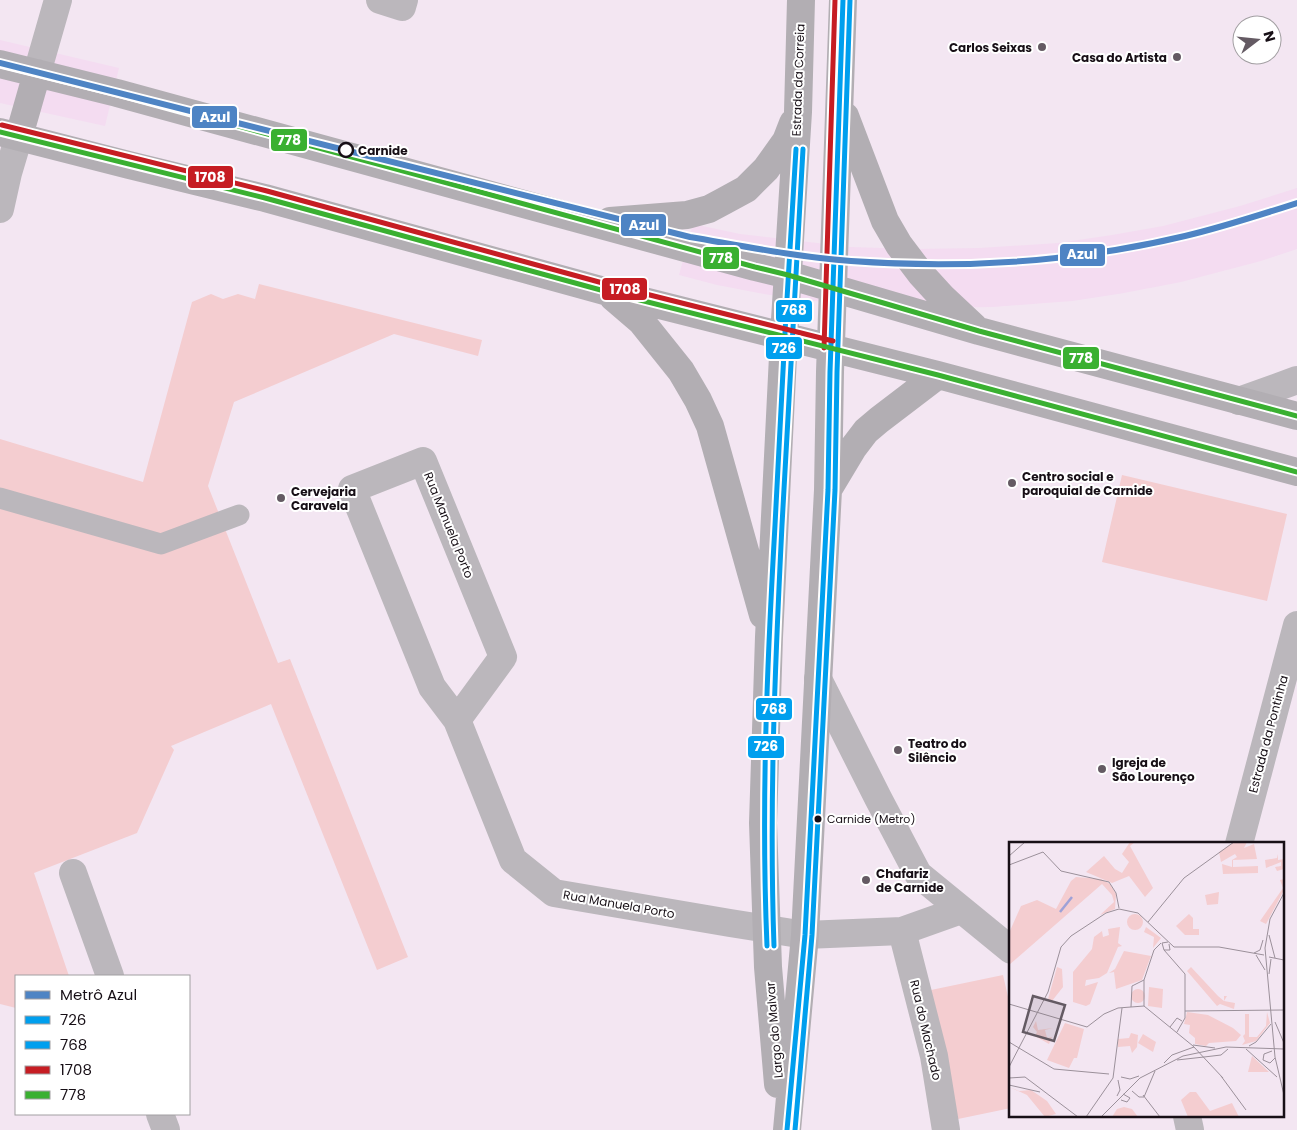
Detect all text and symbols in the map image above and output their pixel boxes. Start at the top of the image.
north arrow [1232,15,1282,65]
street label: Estrada da Correia [788,23,808,137]
text: N [1258,29,1281,44]
place label: Carlos Seixas [949,39,1032,56]
marker: Carlos Seixas [1036,41,1048,53]
place label: Casa do Artista [1072,49,1167,66]
marker: Casa do Artista [1171,51,1183,63]
line badge: Azul [191,105,238,129]
text: Azul [200,107,230,127]
line badge: 778 [270,128,308,152]
text: 778 [277,130,301,150]
marker: Carnide [338,142,354,158]
place label: Carnide [358,142,408,159]
line badge: 1708 [187,165,234,189]
text: 1708 [195,167,225,187]
line badge: Azul [620,213,667,237]
text: Azul [629,215,659,235]
line badge: Azul [1059,243,1106,267]
text: Azul [1067,244,1097,264]
line badge: 778 [702,246,740,270]
text: 778 [709,248,733,268]
line badge: 1708 [601,277,648,301]
text: 1708 [610,279,640,299]
line badge: 768 [775,299,813,323]
text: 768 [781,300,807,320]
line badge: 726 [765,336,803,360]
text: 726 [772,338,796,358]
line badge: 778 [1062,346,1100,370]
text: 778 [1069,348,1093,368]
place label: Centro social e paroquial de Carnide [1022,468,1153,499]
street label: Rua Manuela Porto [420,469,478,581]
marker: Centro social e paroquial de Carnide [1006,477,1018,489]
place label: Cervejaria Caravela [291,483,356,514]
marker: Cervejaria Caravela [275,492,287,504]
street label: Estrada da Pontinha [1244,673,1292,795]
line badge: 768 [755,697,793,721]
text: 768 [761,699,787,719]
line badge: 726 [747,735,785,759]
place label: Teatro do Silêncio [908,735,967,766]
text: 726 [754,736,778,756]
marker: Teatro do Silêncio [892,744,904,756]
place label: Igreja de São Lourenço [1112,754,1195,785]
marker: Igreja de São Lourenço [1096,763,1108,775]
place label: Carnide (Metro) [827,811,915,827]
marker: Carnide (Metro) [813,814,823,824]
inset map [1009,842,1284,1118]
place label: Chafariz de Carnide [876,865,944,896]
marker: Chafariz de Carnide [860,874,872,886]
street label: Rua Manuela Porto [562,886,676,922]
legend [15,975,190,1115]
street label: Rua do Machado [906,978,946,1082]
street label: Largo do Malvar [761,981,787,1079]
text: Metrô Azul [60,984,137,1005]
text: 726 [60,1009,86,1030]
text: 768 [60,1034,87,1055]
text: 1708 [60,1059,92,1080]
text: 778 [60,1084,86,1105]

